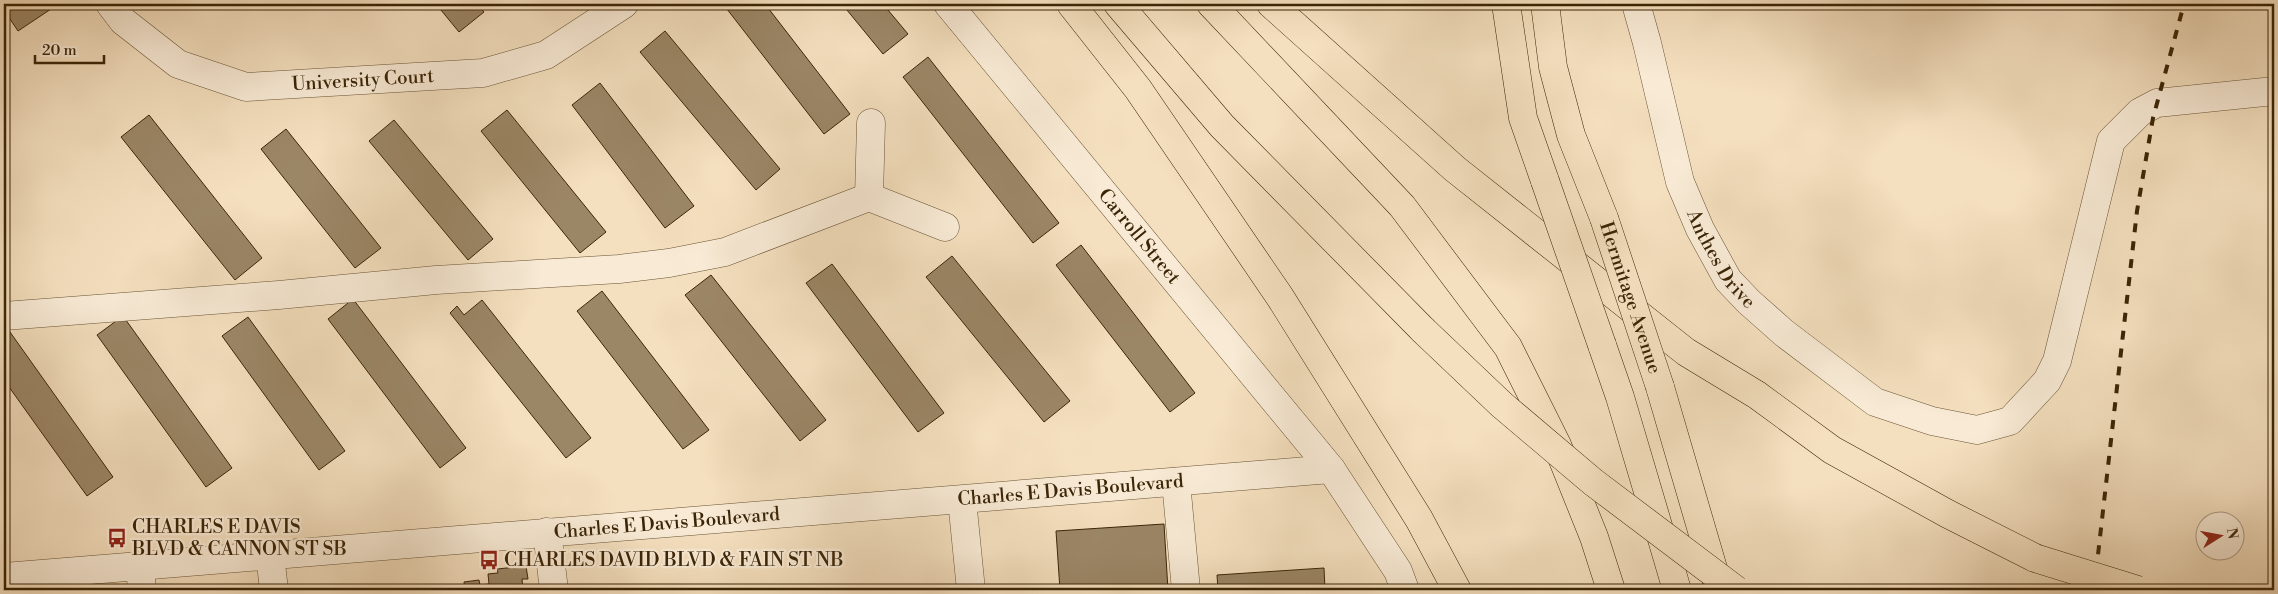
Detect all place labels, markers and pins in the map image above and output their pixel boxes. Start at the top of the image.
place label: CHARLES E DAVIS BLVD & CANNON ST SB [131,515,347,561]
bus stop icon: CHARLES E DAVIS BLVD & CANNON ST SB [106,527,128,549]
place label: CHARLES DAVID BLVD & FAIN ST NB [504,548,844,572]
bus stop icon: CHARLES DAVID BLVD & FAIN ST NB [478,549,500,571]

